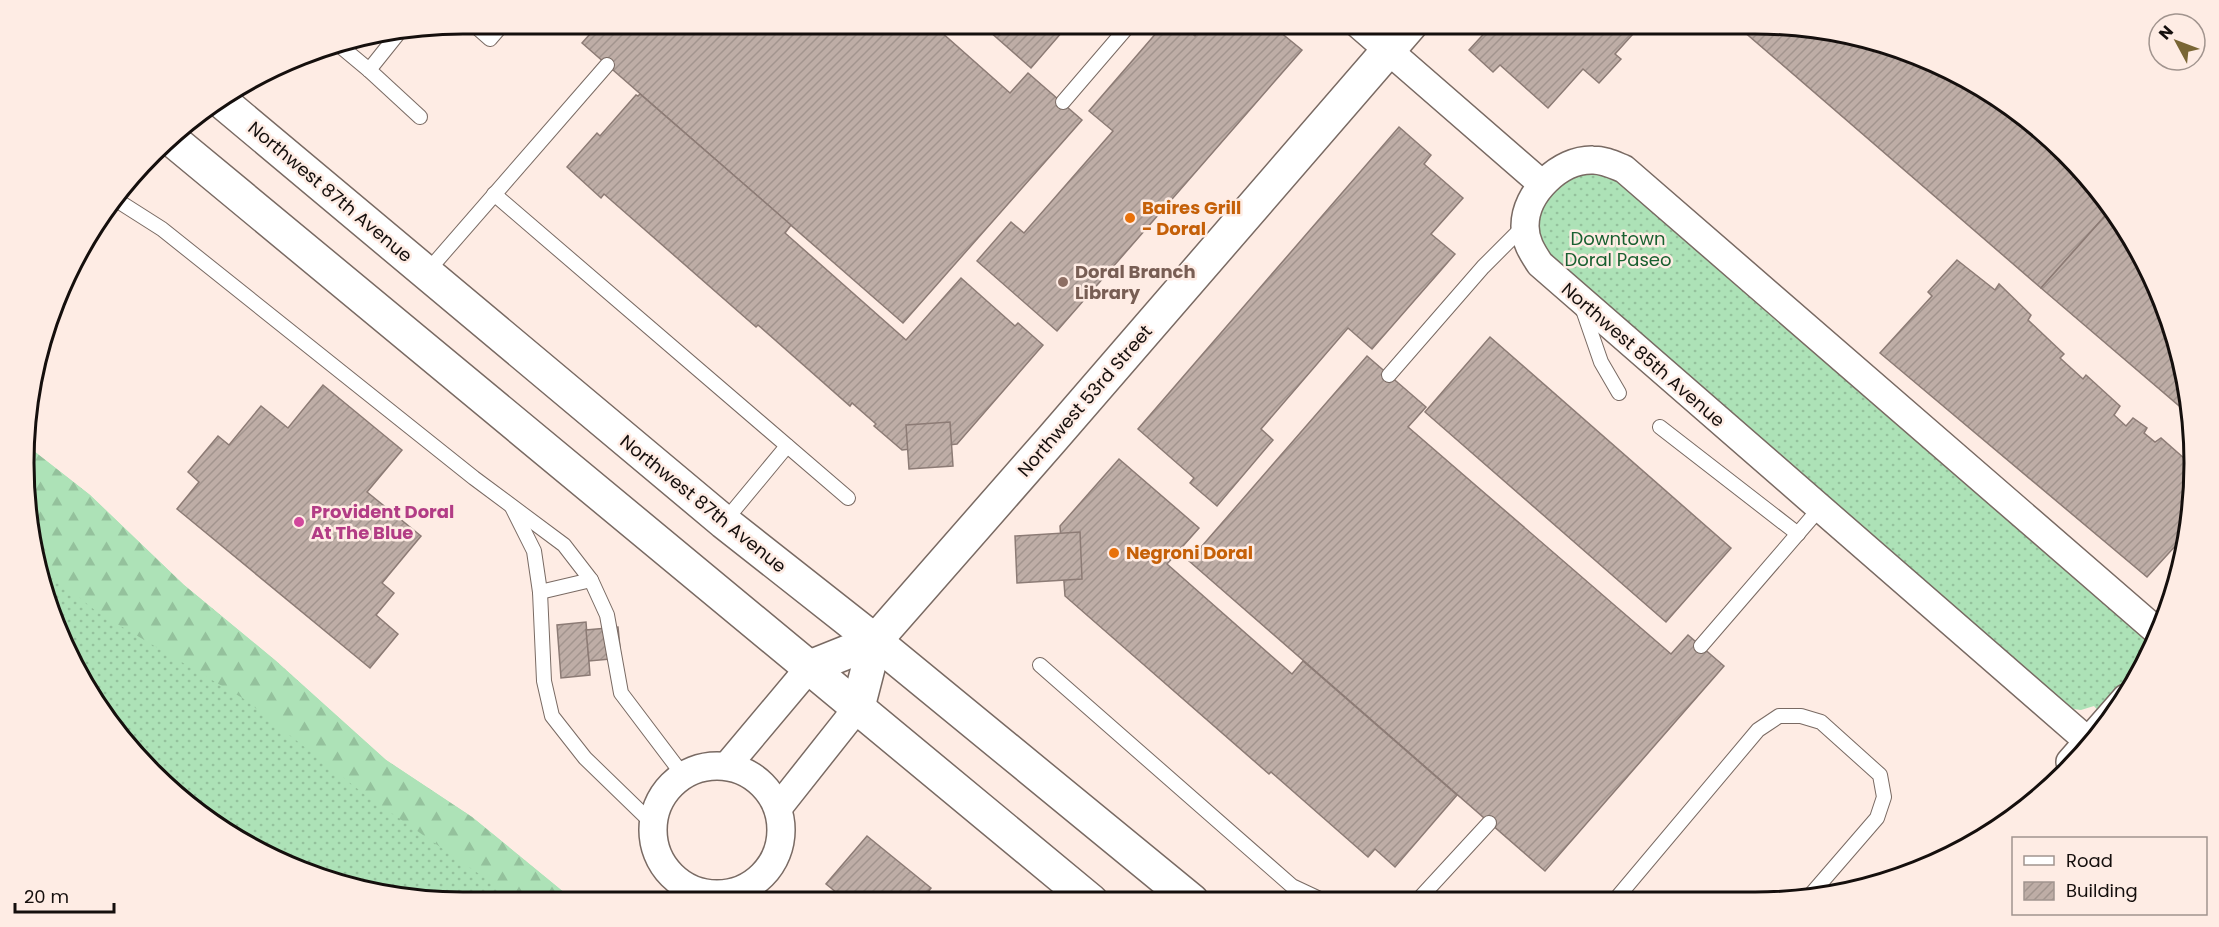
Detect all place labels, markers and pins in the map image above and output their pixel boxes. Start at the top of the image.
place label: Baires Grill - Doral [1142,195,1241,241]
marker: Baires Grill - Doral [1123,211,1137,225]
place label: Doral Branch Library [1075,259,1196,305]
marker: Doral Branch Library [1056,275,1070,289]
place label: Provident Doral At The Blue [311,499,454,545]
marker: Provident Doral At The Blue [292,515,306,529]
place label: Negroni Doral [1126,540,1253,565]
marker: Negroni Doral [1107,546,1121,560]

